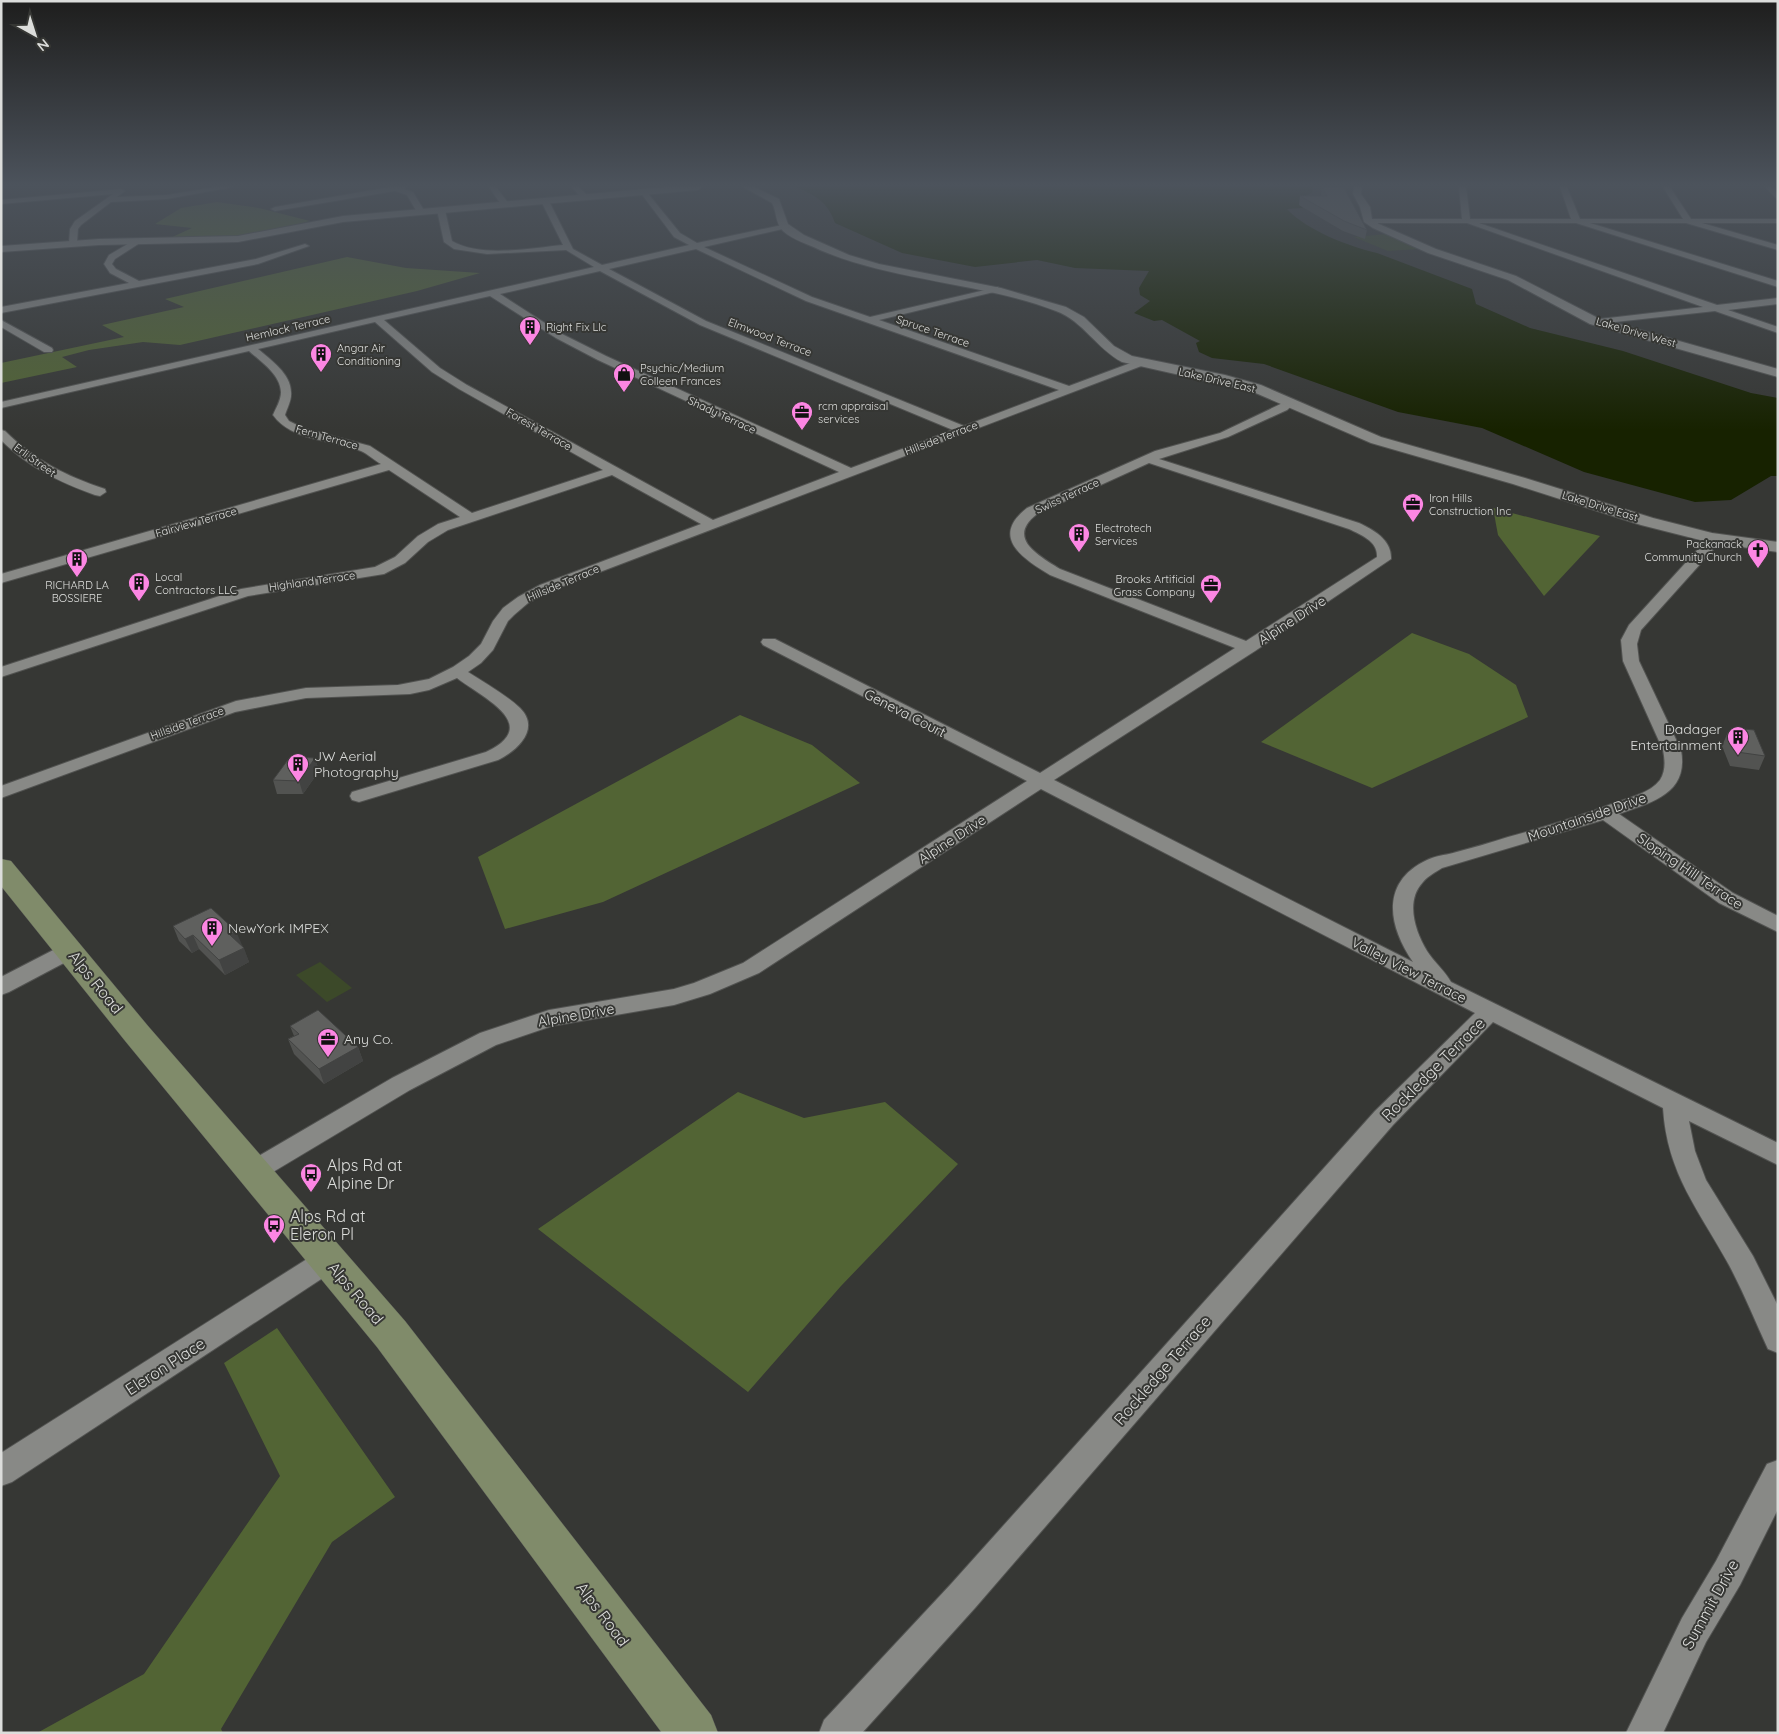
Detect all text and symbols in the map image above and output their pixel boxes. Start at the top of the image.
north arrow [10,10,60,60]
text: N [34,35,53,55]
street label: Hemlock Terrace [244,311,332,345]
street label: Spruce Terrace [894,312,972,350]
street label: Lake Drive West [1594,314,1678,350]
building icon: Right Fix Llc [518,315,542,346]
street label: Elmwood Terrace [726,315,814,359]
place label: Right Fix Llc [546,320,607,334]
place label: Angar Air Conditioning [337,341,401,368]
building icon: Angar Air Conditioning [309,342,333,373]
place label: Psychic/Medium Colleen Frances [640,361,724,388]
shop icon: Psychic/Medium Colleen Frances [612,362,636,393]
street label: Lake Drive East [1177,364,1257,396]
street label: Shady Terrace [686,393,758,437]
place label: rcm appraisal services [818,399,888,426]
office icon: rcm appraisal services [790,400,814,431]
street label: Forest Terrace [504,405,574,453]
street label: Hillside Terrace [902,418,980,458]
street label: Fern Terrace [294,421,360,453]
street label: Erli Street [11,440,59,480]
street label: Swiss Terrace [1033,475,1101,517]
street label: Lake Drive East [1560,488,1640,524]
place label: Iron Hills Construction Inc [1429,491,1511,518]
office icon: Iron Hills Construction Inc [1401,492,1425,523]
street label: Fairview Terrace [154,504,238,540]
place label: Electrotech Services [1095,521,1152,548]
building icon: Electrotech Services [1067,522,1091,553]
place label: Packanack Community Church [1645,537,1742,564]
church icon: Packanack Community Church [1746,538,1770,569]
building icon: RICHARD LA BOSSIERE [65,547,89,578]
street label: Hillside Terrace [525,561,601,605]
street label: Highland Terrace [268,568,356,594]
place label: Local Contractors LLC [155,570,237,597]
building icon: Local Contractors LLC [127,571,151,602]
place label: Brooks Artificial Grass Company [1114,572,1195,599]
office icon: Brooks Artificial Grass Company [1199,573,1223,604]
place label: RICHARD LA BOSSIERE [45,578,109,605]
street label: Alpine Drive [1255,591,1329,649]
street label: Geneva Court [861,685,949,741]
street label: Hillside Terrace [148,703,226,743]
place label: Dadager Entertainment [1630,720,1723,754]
building icon: Dadager Entertainment [1726,725,1750,756]
place label: JW Aerial Photography [314,747,399,781]
building icon: JW Aerial Photography [286,752,310,783]
street label: Mountainside Drive [1525,788,1649,846]
street label: Alpine Drive [915,810,989,868]
street label: Sloping Hill Terrace [1634,829,1746,913]
building icon: NewYork IMPEX [200,916,224,947]
place label: NewYork IMPEX [228,919,329,937]
street label: Valley View Terrace [1348,933,1470,1007]
street label: Alps Road [65,946,127,1018]
street label: Alpine Drive [536,999,616,1031]
street label: Rockledge Terrace [1377,1013,1489,1125]
office icon: Any Co. [316,1027,340,1058]
place label: Any Co. [344,1030,393,1048]
place label: Alps Rd at Alpine Dr [327,1155,402,1193]
bus stop icon: Alps Rd at Alpine Dr [299,1162,323,1193]
place label: Alps Rd at Eleron Pl [290,1206,365,1244]
bus stop icon: Alps Rd at Eleron Pl [262,1213,286,1244]
street label: Alps Road [324,1258,388,1328]
street label: Rockledge Terrace [1109,1311,1215,1429]
street label: Eleron Place [121,1333,209,1399]
street label: Summit Drive [1677,1556,1743,1652]
street label: Alps Road [572,1578,634,1650]

